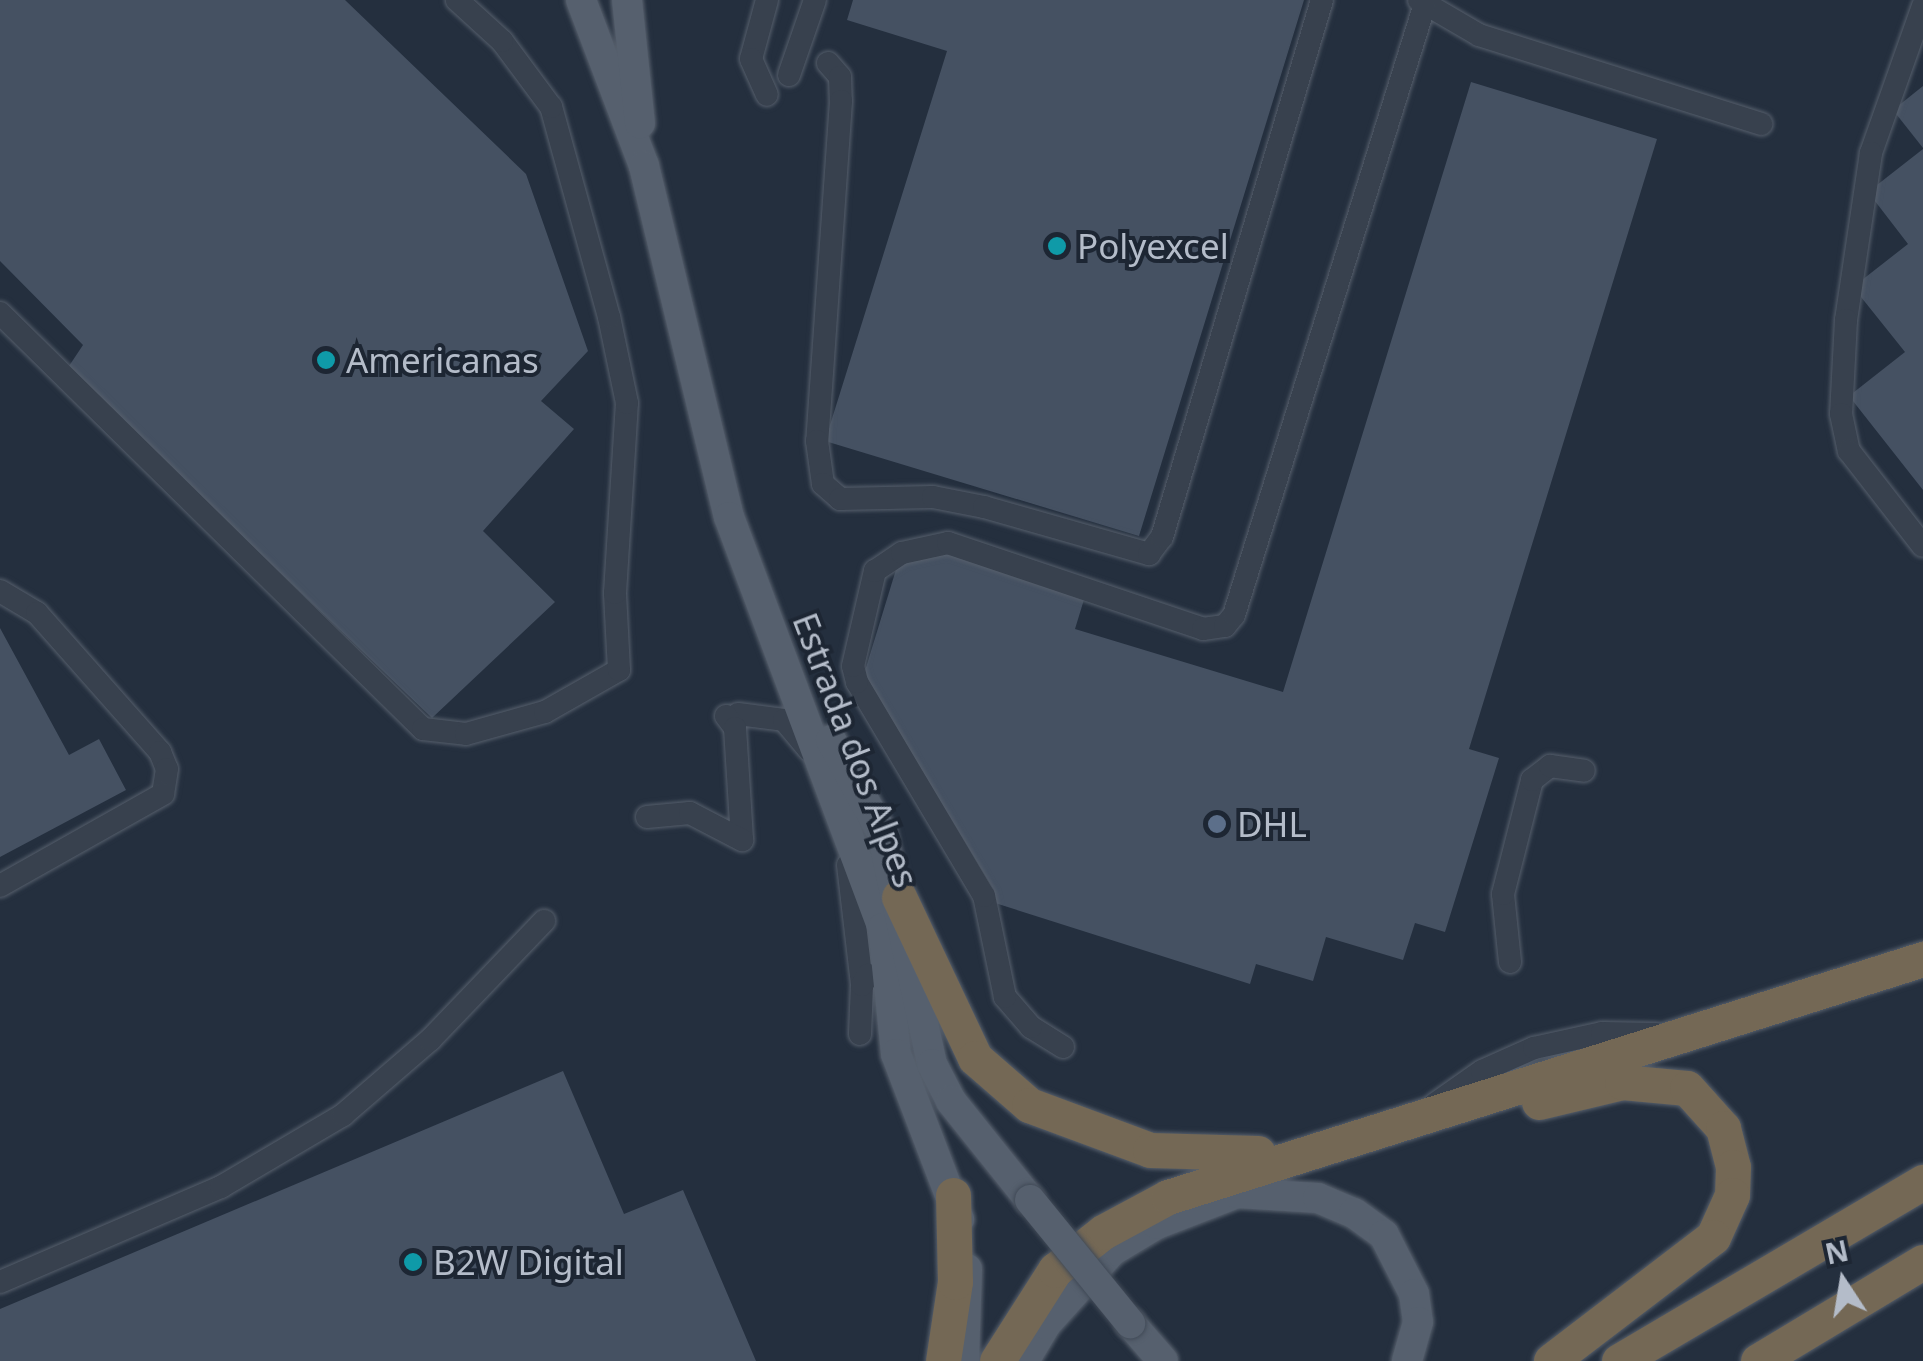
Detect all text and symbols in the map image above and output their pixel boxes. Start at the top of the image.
place label: Polyexcel [1077,225,1229,267]
marker: Polyexcel [1046,235,1068,257]
place label: Americanas [346,339,539,381]
marker: Americanas [315,349,337,371]
street label: Estrada dos Alpes [784,607,928,893]
place label: DHL [1237,803,1307,845]
marker: DHL [1206,813,1228,835]
north arrow [1793,1231,1893,1331]
text: N [1822,1231,1852,1273]
place label: B2W Digital [433,1241,624,1283]
marker: B2W Digital [402,1251,424,1273]

